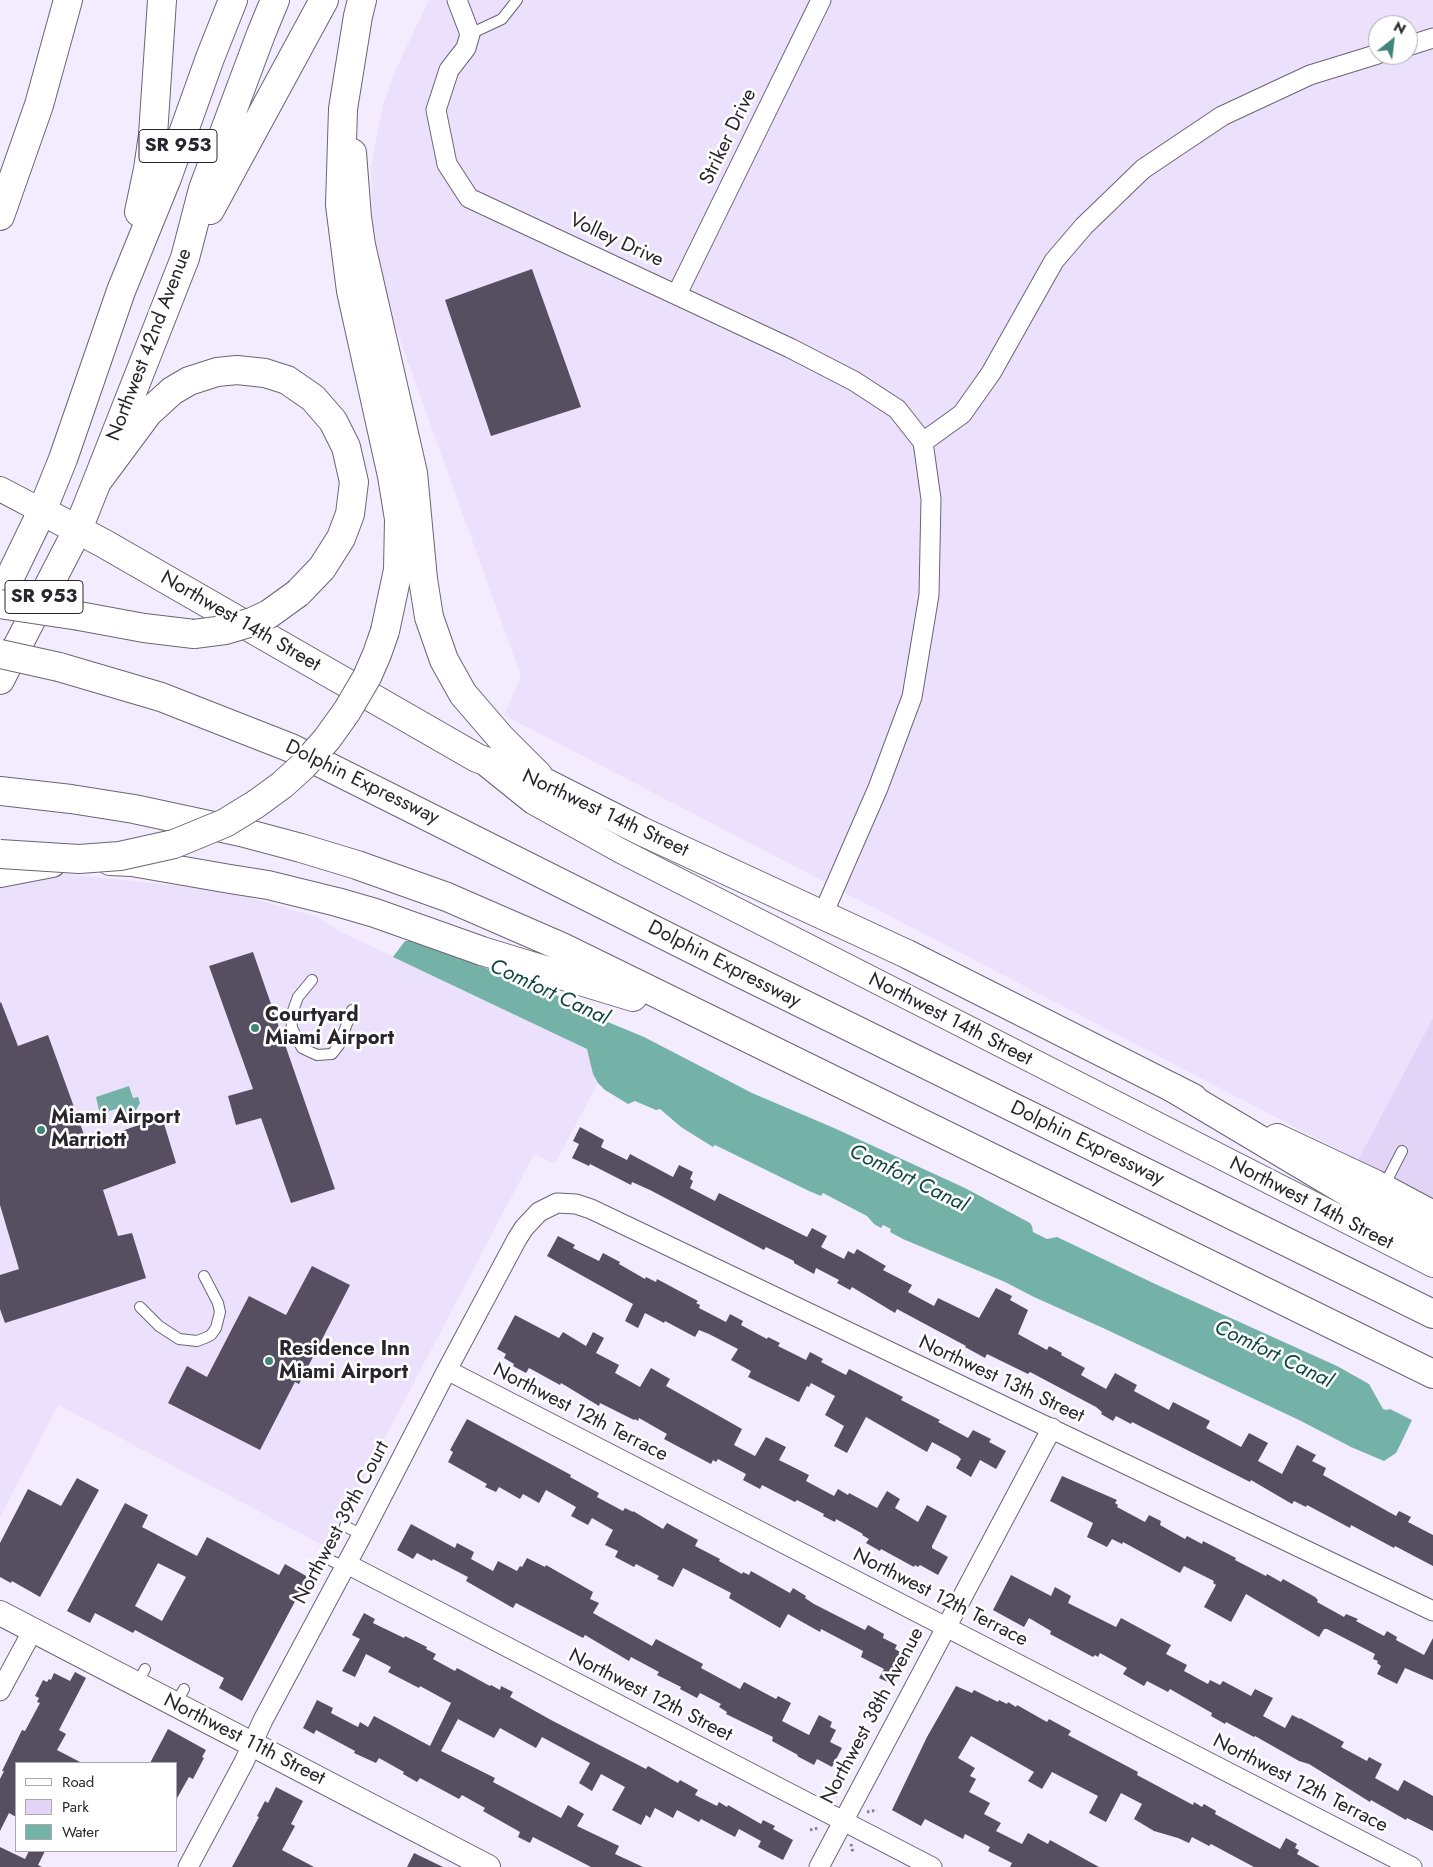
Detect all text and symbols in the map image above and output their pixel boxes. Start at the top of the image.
north arrow [1368,15,1418,65]
text: N [1390,16,1410,39]
street label: Striker Drive [695,85,763,189]
road number: SR 953 [139,130,217,162]
street label: Volley Drive [565,209,667,273]
street label: Northwest 42nd Avenue [102,245,198,445]
street label: Northwest 14th Street [156,566,324,678]
road number: SR 953 [5,580,83,614]
street label: Dolphin Expressway [281,735,443,831]
street label: Northwest 14th Street [518,765,692,863]
street label: Dolphin Expressway [644,916,804,1014]
water label: Comfort Canal [485,954,613,1032]
street label: Northwest 14th Street [864,968,1036,1072]
place label: Courtyard Miami Airport [265,1004,394,1051]
marker: Courtyard Miami Airport [249,1022,261,1034]
street label: Dolphin Expressway [1006,1096,1168,1192]
place label: Miami Airport Marriott [51,1106,180,1153]
marker: Miami Airport Marriott [35,1124,47,1136]
water label: Comfort Canal [845,1139,971,1219]
street label: Northwest 14th Street [1225,1152,1397,1256]
water label: Comfort Canal [1210,1315,1336,1395]
street label: Northwest 13th Street [914,1331,1088,1429]
place label: Residence Inn Miami Airport [279,1338,410,1385]
marker: Residence Inn Miami Airport [263,1355,275,1367]
street label: Northwest 12th Terrace [488,1358,672,1468]
street label: Northwest 39th Court [289,1437,395,1609]
street label: Northwest 12th Terrace [848,1543,1032,1653]
street label: Northwest 38th Avenue [816,1624,930,1808]
street label: Northwest 12th Street [564,1644,736,1748]
street label: Northwest 11th Street [159,1689,329,1791]
street label: Northwest 12th Terrace [1208,1729,1392,1839]
legend [15,1762,178,1852]
text: Road [62,1771,94,1793]
text: Park [62,1796,89,1818]
text: Water [62,1821,99,1843]

